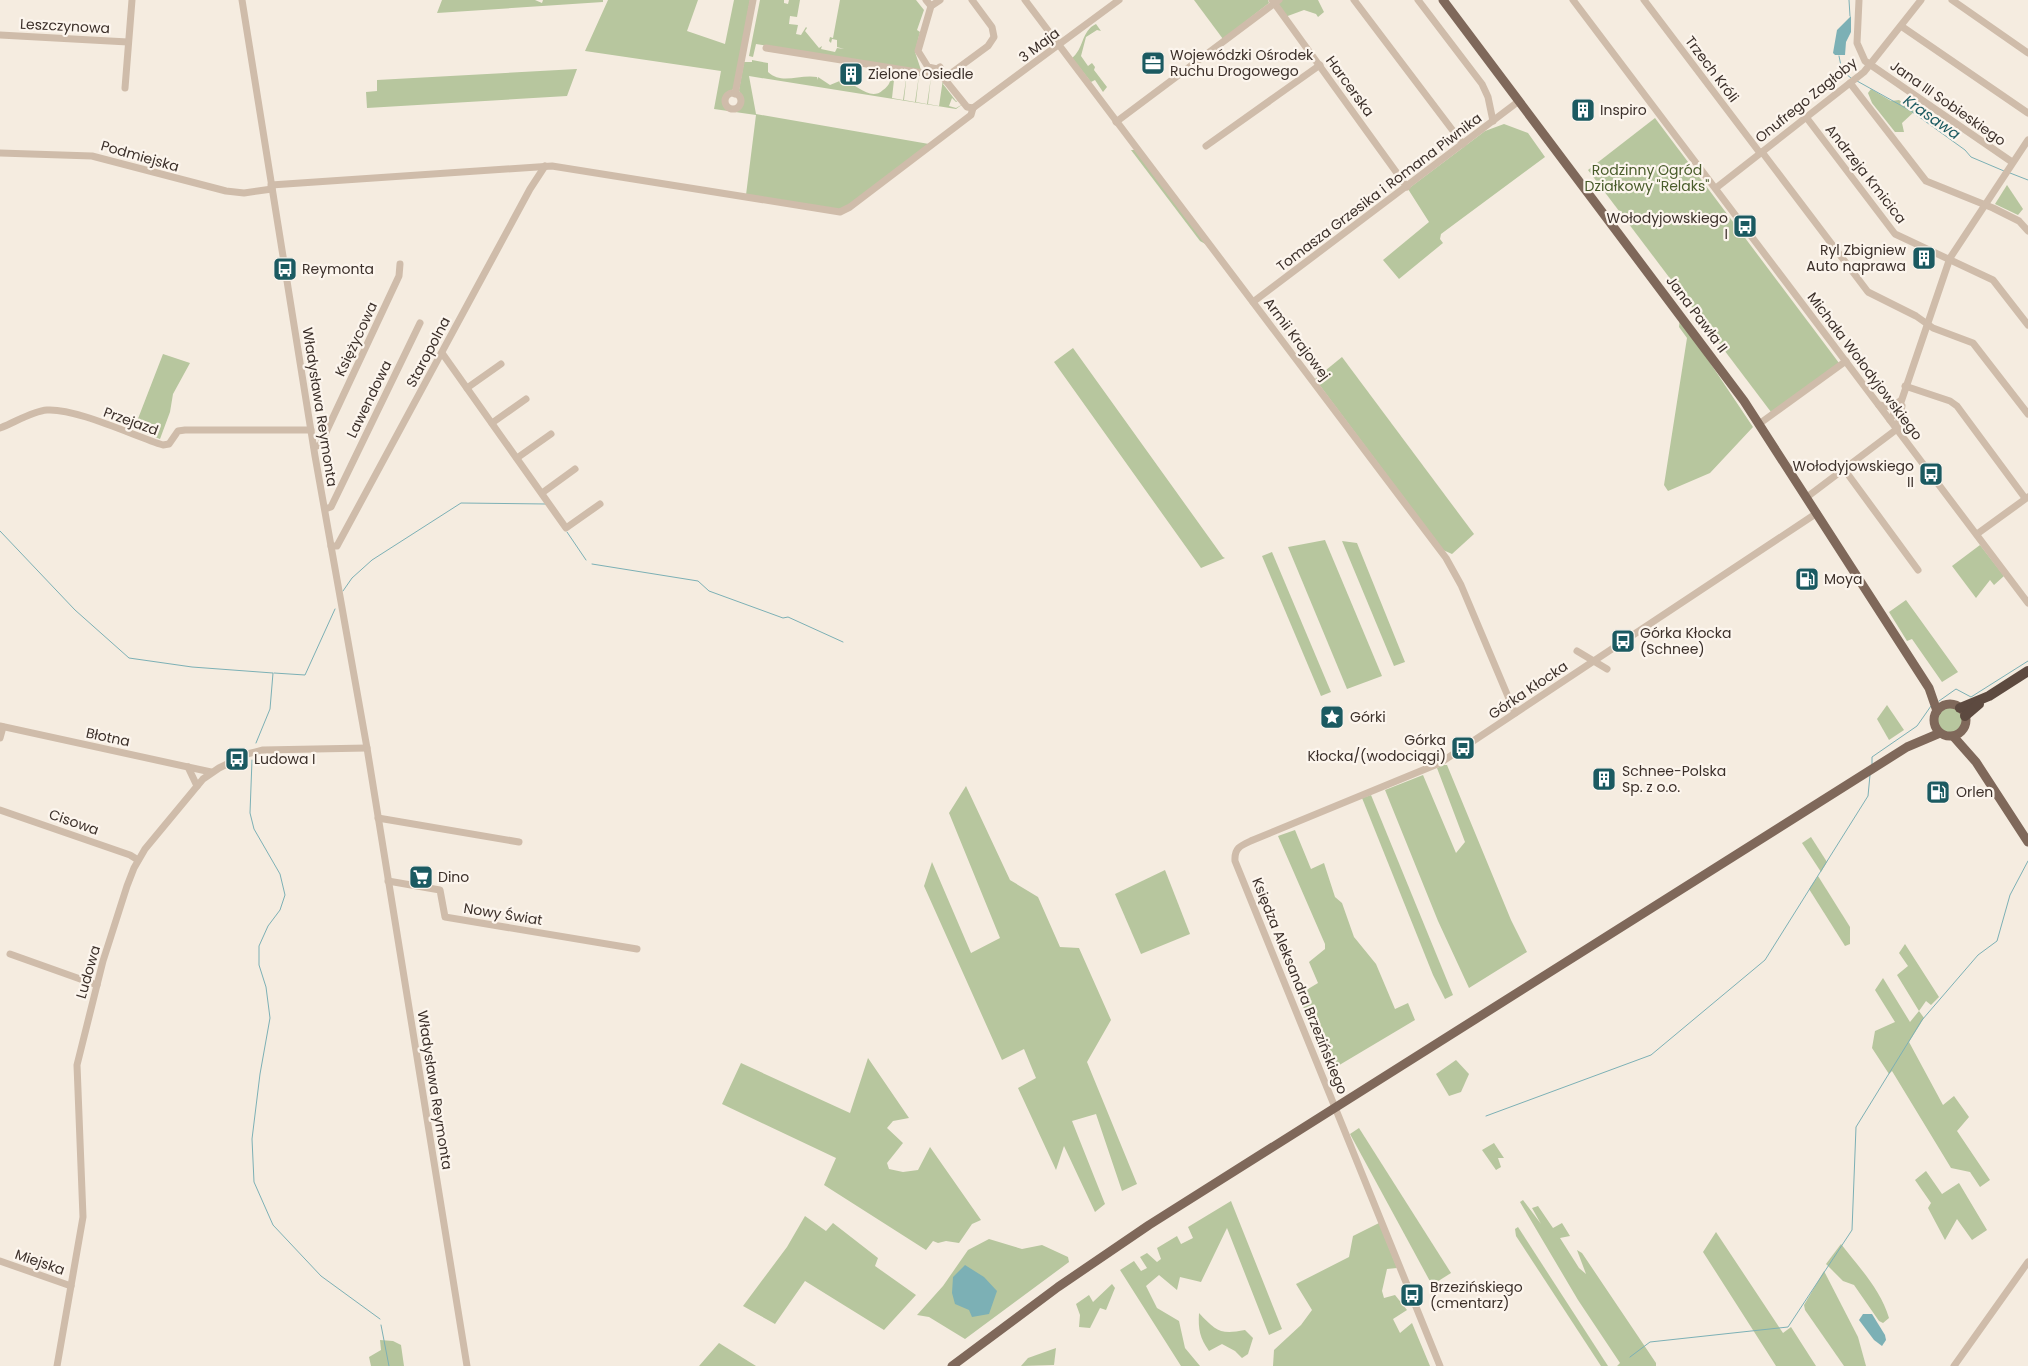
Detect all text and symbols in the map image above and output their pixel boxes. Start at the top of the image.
street label: Leszczynowa [20,14,110,38]
street label: 3 Maja [1014,23,1064,67]
street label: Trzech Króli [1680,32,1744,106]
place label: Wojewódzki Ośrodek Ruchu Drogowego [1170,45,1314,81]
office icon: Wojewódzki Ośrodek Ruchu Drogowego [1140,50,1166,76]
street label: Harcerska [1321,51,1379,121]
street label: Onufrego Zagłoby [1751,53,1861,147]
street label: Jana III Sobieskiego [1886,56,2010,150]
building icon: Zielone Osiedle [838,61,864,87]
place label: Zielone Osiedle [868,64,974,84]
water label: Krasawa [1899,90,1965,144]
building icon: Inspiro [1570,97,1596,123]
place label: Inspiro [1600,100,1647,120]
street label: Tomasza Grzesika i Romana Piwnika [1272,108,1486,276]
street label: Andrzeja Kmicica [1821,120,1911,228]
street label: Podmiejska [99,135,181,177]
park label: Rodzinny Ogród Działkowy "Relaks" [1585,160,1709,196]
place label: Wołodyjowskiego I [1607,208,1728,244]
bus stop icon: Wołodyjowskiego I [1732,213,1758,239]
place label: Ryl Zbigniew Auto naprawa [1806,240,1907,276]
building icon: Ryl Zbigniew Auto naprawa [1911,245,1937,271]
bus stop icon: Reymonta [272,256,298,282]
place label: Reymonta [302,259,374,279]
street label: Jana Pawła II [1661,271,1733,357]
street label: Michała Wołodyjowskiego [1803,288,1927,444]
street label: Armii Krajowej [1259,294,1335,384]
street label: Księżycowa [330,298,382,380]
street label: Staropolna [401,313,455,391]
street label: Władysława Reymonta [298,326,342,488]
street label: Lawendowa [342,357,396,441]
street label: Przejazd [101,402,161,440]
place label: Wołodyjowskiego II [1793,456,1914,492]
bus stop icon: Wołodyjowskiego II [1918,461,1944,487]
fuel station icon: Moya [1794,566,1820,592]
place label: Moya [1824,569,1862,589]
place label: Górka Kłocka (Schnee) [1640,623,1732,659]
bus stop icon: Górka Kłocka (Schnee) [1610,628,1636,654]
street label: Górka Kłocka [1484,656,1572,724]
place icon: Górki [1319,704,1345,730]
place label: Górki [1350,707,1386,727]
street label: Błotna [84,723,132,751]
place label: Górka Kłocka/(wodociągi) [1307,730,1446,766]
bus stop icon: Górka Kłocka/(wodociągi) [1450,735,1476,761]
bus stop icon: Ludowa I [224,746,250,772]
place label: Ludowa I [254,749,316,769]
place label: Schnee-Polska Sp. z o.o. [1622,761,1726,797]
building icon: Schnee-Polska Sp. z o.o. [1591,766,1617,792]
fuel station icon: Orlen [1925,779,1951,805]
place label: Orlen [1956,782,1993,802]
street label: Cisowa [46,804,102,840]
supermarket icon: Dino [408,864,434,890]
place label: Dino [438,867,469,887]
street label: Księdza Aleksandra Brzezińskiego [1247,875,1353,1097]
street label: Nowy Świat [462,898,544,930]
street label: Ludowa [71,943,105,1001]
street label: Władysława Reymonta [413,1009,457,1171]
street label: Miejska [12,1244,68,1280]
place label: Brzezińskiego (cmentarz) [1430,1277,1523,1313]
bus stop icon: Brzezińskiego (cmentarz) [1399,1282,1425,1308]

